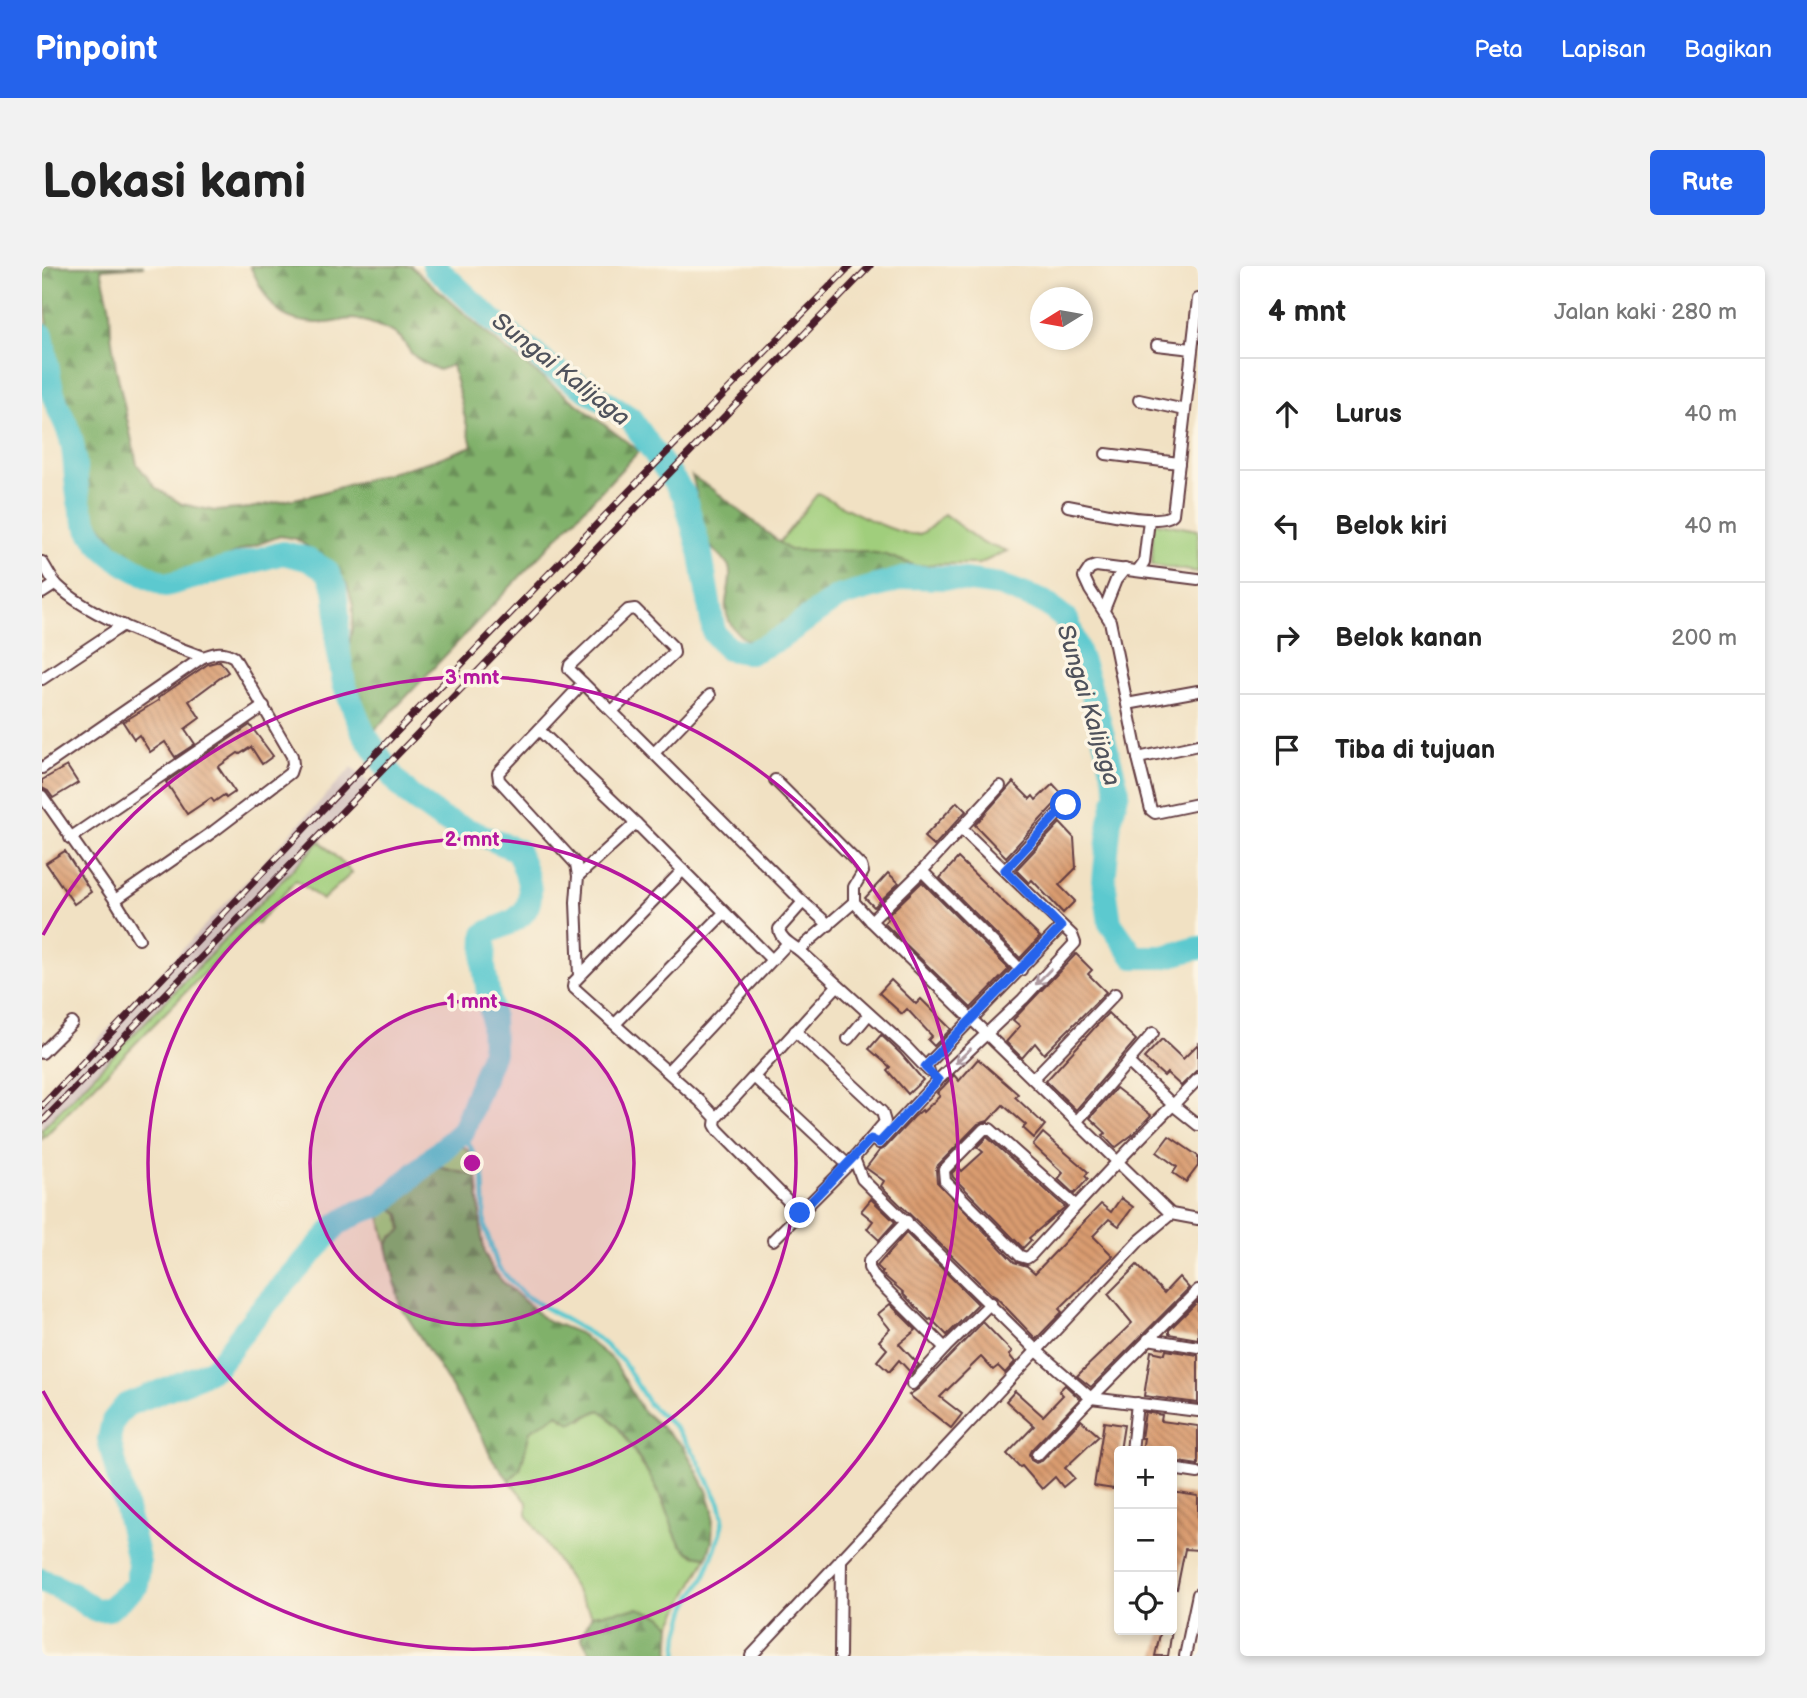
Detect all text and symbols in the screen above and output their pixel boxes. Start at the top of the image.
text: Pinpoint [35,29,157,69]
text: Peta [1474,35,1523,64]
text: Lapisan [1561,35,1646,64]
text: Bagikan [1684,35,1772,64]
button: Rute [1650,150,1765,215]
text: Lokasi kami [42,153,306,212]
north arrow [1030,287,1093,350]
text: 4 mnt [1268,294,1346,330]
text: Jalan kaki · 280 m [1554,298,1737,326]
water label: Sungai Kalijaga [486,306,636,432]
icon: ahead [1268,395,1306,433]
text: Lurus [1335,399,1402,430]
text: 40 m [1684,400,1737,428]
icon: left [1268,507,1306,545]
text: Belok kiri [1335,511,1447,542]
text: 40 m [1684,512,1737,540]
icon: right [1268,619,1306,657]
water label: Sungai Kalijaga [1050,621,1127,789]
text: Belok kanan [1335,623,1482,654]
text: 200 m [1671,624,1737,652]
text: 3 mnt [445,665,499,690]
icon: arrive [1268,731,1306,769]
text: Tiba di tujuan [1335,735,1495,766]
route start [1050,789,1081,820]
text: 2 mnt [445,827,499,852]
one-way arrow [1035,968,1052,985]
text: 1 mnt [446,989,498,1014]
one-way arrow [954,1048,971,1065]
centre of rings [460,1151,484,1175]
route end [784,1197,815,1228]
map controls [1114,1446,1177,1635]
button: + [1114,1446,1177,1509]
button: − [1114,1509,1177,1572]
button: locate [1114,1572,1177,1635]

